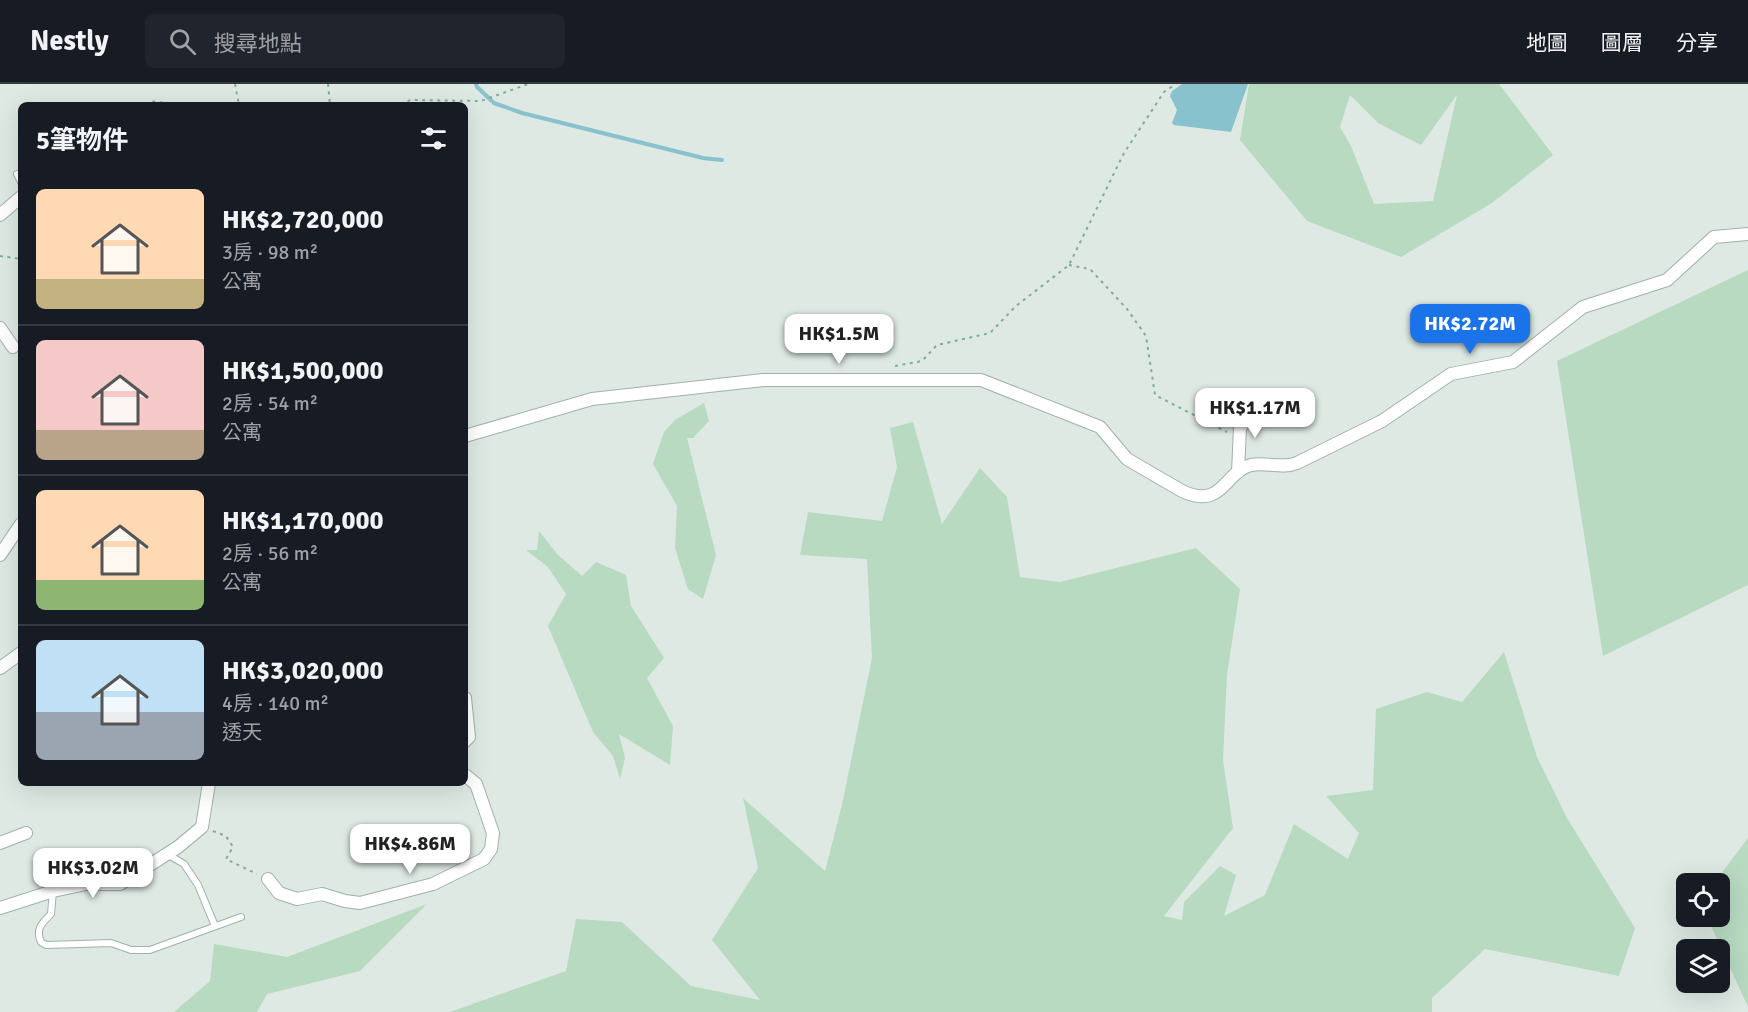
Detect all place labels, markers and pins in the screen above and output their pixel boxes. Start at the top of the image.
pin: HK$2.72M [1408,304,1532,355]
pin: HK$1.5M [784,314,894,365]
pin: HK$1.17M [1193,388,1317,439]
pin: HK$4.86M [348,824,472,875]
pin: HK$3.02M [31,848,155,899]

